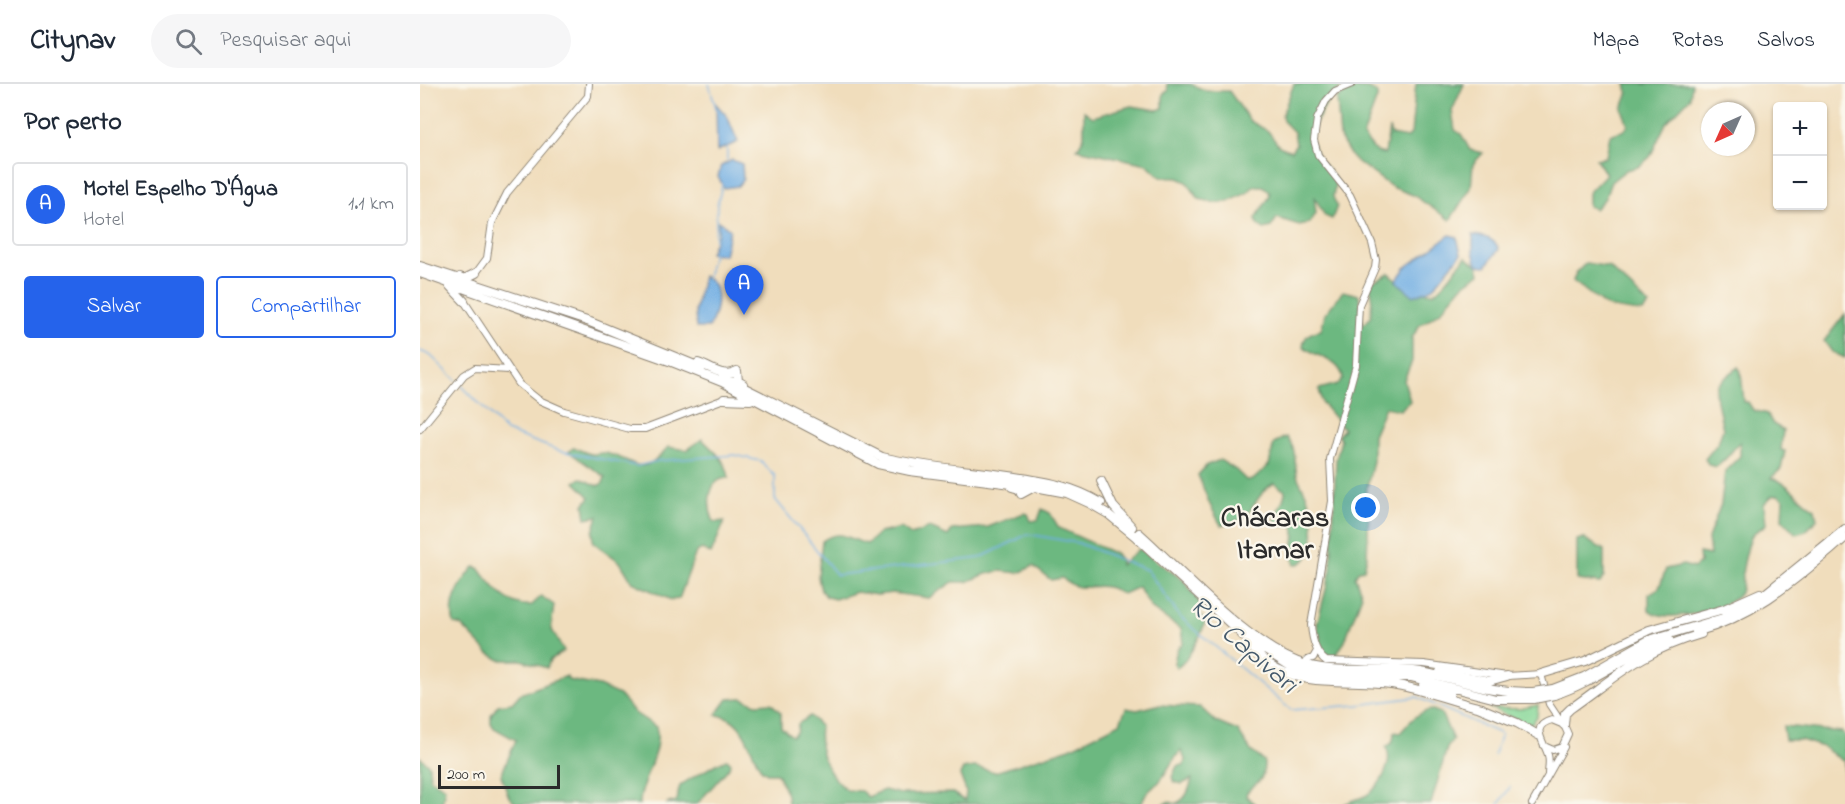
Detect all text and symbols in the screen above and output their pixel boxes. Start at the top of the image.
search box [151,14,571,68]
text: Citynav [30,21,115,62]
icon: search [172,25,205,58]
text: Pesquisar aqui [220,25,351,57]
text: Mapa [1592,26,1639,56]
text: Rotas [1672,26,1724,56]
text: Salvos [1757,26,1815,56]
north arrow [1701,102,1755,156]
map controls [1773,102,1827,210]
button: + [1773,102,1827,156]
text: Por perto [24,104,122,142]
button: − [1773,156,1827,210]
text: Motel Espelho D'Água [83,174,278,206]
text: A [39,190,52,219]
text: 1.1 km [348,190,394,219]
text: Hotel [83,206,124,235]
pin: A [724,266,764,315]
button: Salvar [24,276,204,338]
button: Compartilhar [216,276,396,338]
your location [1351,493,1380,522]
district label: Chácaras Itamar [1221,499,1329,572]
water label: Rio Capivari [1179,587,1308,707]
scale bar [438,762,560,790]
text: 200 m [447,763,485,787]

